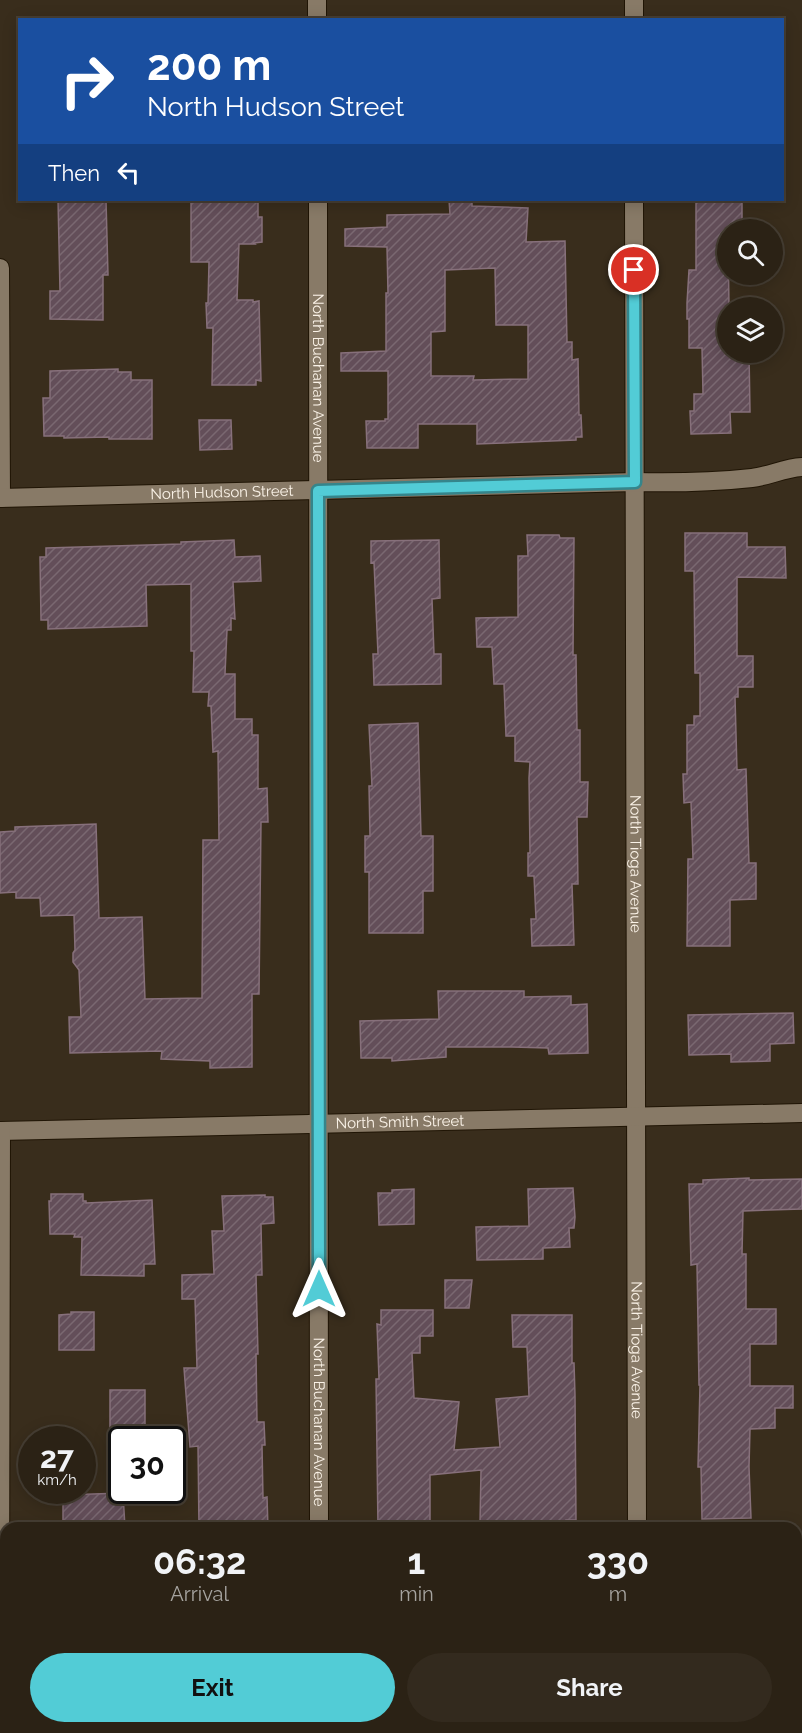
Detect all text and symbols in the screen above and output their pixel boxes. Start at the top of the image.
text: 200 m [147,41,271,90]
icon: right [48,42,126,120]
text: North Hudson Street [147,91,404,122]
icon: left [112,156,145,189]
text: Then [48,160,100,186]
map controls [717,219,783,363]
button: search [717,219,783,285]
pin [608,244,659,295]
icon: arrive [617,253,650,286]
street label: North Buchanan Avenue [309,293,327,463]
button: layers [717,297,783,363]
street label: North Hudson Street [150,482,294,503]
street label: North Tioga Avenue [626,795,645,933]
street label: North Smith Street [335,1112,464,1132]
position arrow [287,1257,351,1321]
street label: North Tioga Avenue [627,1281,646,1419]
street label: North Buchanan Avenue [310,1337,328,1507]
speed limit sign: 30 [108,1426,186,1504]
text: 27 [40,1440,74,1475]
text: km/h [37,1471,77,1489]
text: 06:32 [153,1540,246,1582]
text: 1 [408,1540,425,1582]
text: 330 [587,1540,649,1582]
text: Arrival [170,1582,229,1606]
text: min [399,1582,434,1606]
text: m [609,1582,627,1606]
button: Exit [30,1653,395,1722]
button: Share [407,1653,772,1722]

